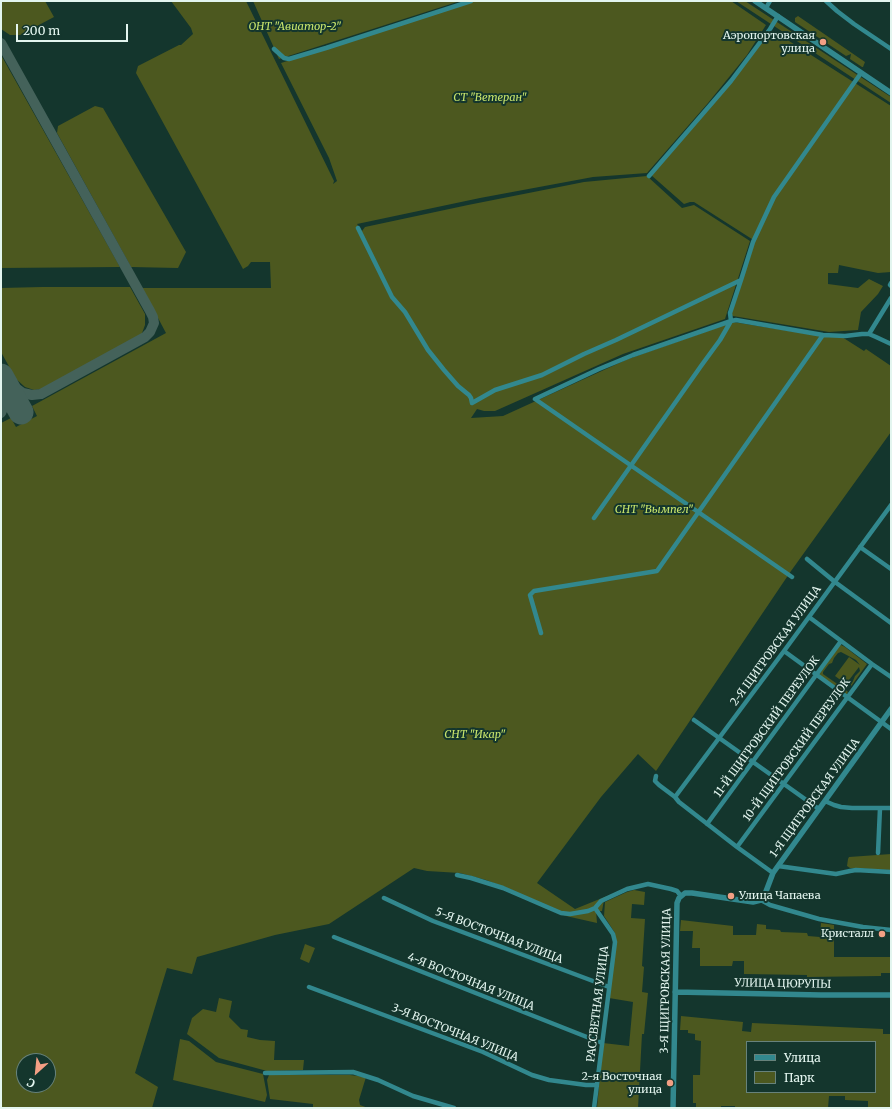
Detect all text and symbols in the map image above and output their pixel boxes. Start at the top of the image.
scale bar [18,16,130,42]
park label: ОНТ "Авиатор-2" [249,20,341,34]
text: 200 m [23,23,60,38]
place label: Аэропортовская улица [723,29,815,55]
marker: Аэропортовская улица [818,37,828,47]
park label: СТ "Ветеран" [453,91,527,105]
park label: СНТ "Вымпел" [615,503,693,517]
street label: 2-Я ЩИГРОВСКАЯ УЛИЦА [728,583,824,709]
street label: 11-Й ЩИГРОВСКИЙ ПЕРЕУЛОК [711,654,823,800]
street label: 10-Й ЩИГРОВСКИЙ ПЕРЕУЛОК [741,676,853,824]
park label: СНТ "Икар" [444,728,506,742]
street label: 1-Я ЩИГРОВСКАЯ УЛИЦА [767,736,863,860]
place label: Улица Чапаева [739,889,821,903]
marker: Улица Чапаева [726,891,736,901]
street label: 5-Я ВОСТОЧНАЯ УЛИЦА [433,906,565,966]
street label: 3-Я ЩИГРОВСКАЯ УЛИЦА [658,908,674,1054]
place label: Кристалл [821,927,874,941]
marker: Кристалл [877,929,887,939]
street label: РАССВЕТНАЯ УЛИЦА [584,945,612,1063]
street label: 4-Я ВОСТОЧНАЯ УЛИЦА [406,950,536,1014]
street label: УЛИЦА ЦЮРУПЫ [735,977,831,991]
street label: 3-Я ВОСТОЧНАЯ УЛИЦА [390,1002,520,1064]
legend [746,1041,876,1093]
text: Улица [784,1050,821,1065]
north arrow [16,1053,56,1093]
place label: 2-я Восточная улица [581,1070,662,1096]
text: Парк [784,1070,815,1085]
text: С [25,1075,37,1091]
marker: 2-я Восточная улица [665,1078,675,1088]

